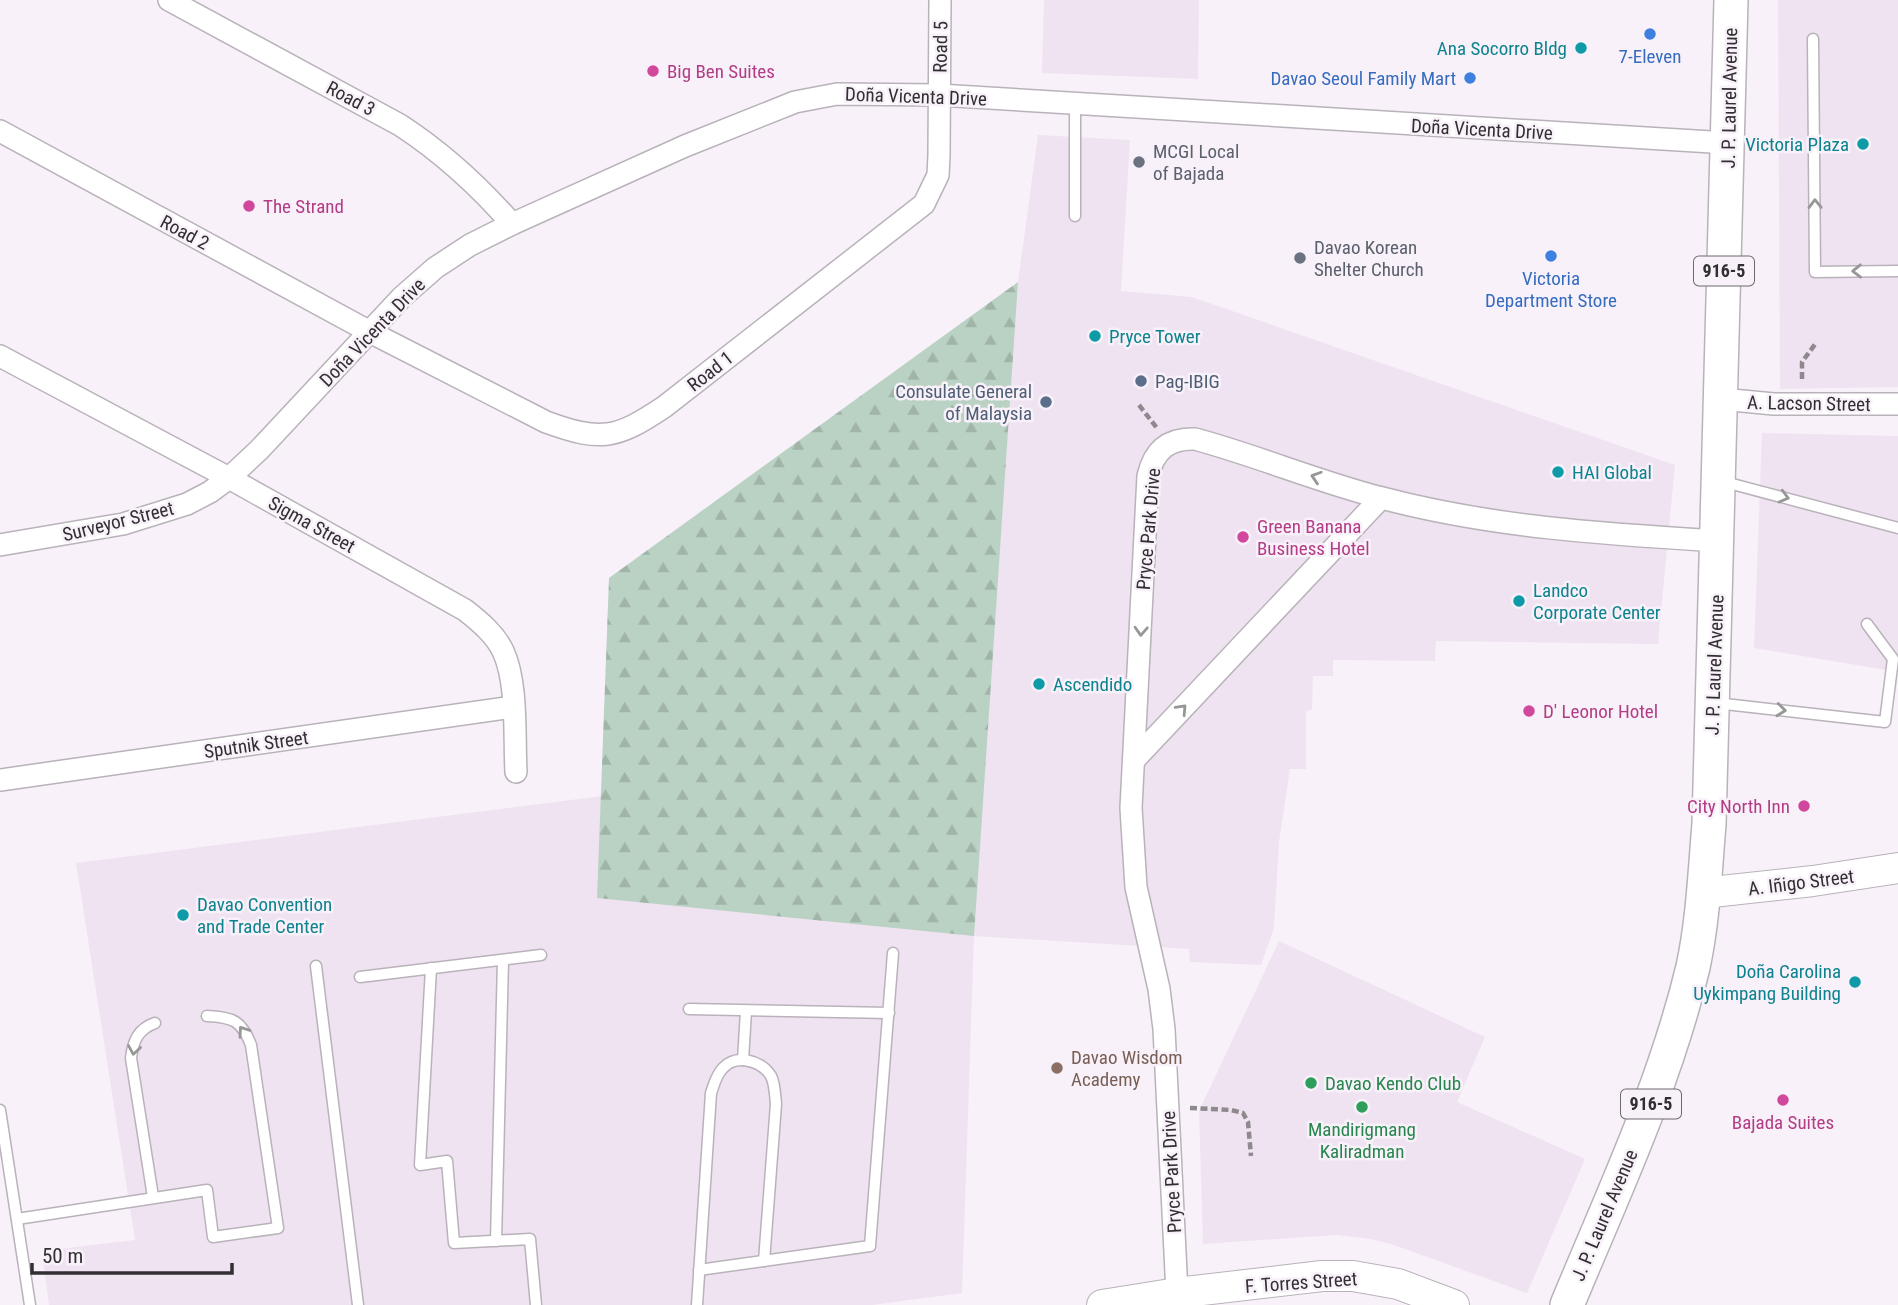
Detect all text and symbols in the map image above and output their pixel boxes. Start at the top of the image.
street label: Road 5 [929,21,952,73]
marker: 7-Eleven [1642,26,1658,42]
street label: J. P. Laurel Avenue [1717,27,1742,169]
place label: Ana Socorro Bldg [1437,37,1567,60]
marker: Ana Socorro Bldg [1573,40,1589,56]
place label: 7-Eleven [1619,45,1681,68]
place label: Big Ben Suites [667,60,775,83]
marker: Big Ben Suites [645,63,661,79]
place label: Davao Seoul Family Mart [1270,67,1456,90]
marker: Davao Seoul Family Mart [1462,70,1478,86]
street label: Road 3 [322,76,379,121]
street label: Doña Vicenta Drive [845,83,987,110]
street label: Doña Vicenta Drive [1411,114,1554,145]
place label: Victoria Plaza [1745,133,1849,156]
marker: Victoria Plaza [1855,136,1871,152]
place label: MCGI Local of Bajada [1153,140,1239,185]
marker: MCGI Local of Bajada [1131,154,1147,170]
place label: The Strand [263,195,344,218]
marker: The Strand [241,198,257,214]
one-way arrow [1807,198,1822,209]
street label: Road 2 [156,210,213,255]
place label: Davao Korean Shelter Church [1314,236,1424,281]
marker: Victoria Department Store [1543,248,1559,264]
marker: Davao Korean Shelter Church [1292,250,1308,266]
road number: 916-5 [1694,256,1754,286]
one-way arrow [1851,264,1862,279]
place label: Victoria Department Store [1485,267,1617,312]
street label: Doña Vicenta Drive [315,273,430,391]
place label: Pryce Tower [1109,325,1201,348]
marker: Pryce Tower [1087,328,1103,344]
street label: Road 1 [683,346,738,396]
place label: Pag-IBIG [1155,370,1220,393]
marker: Pag-IBIG [1133,373,1149,389]
place label: Consulate General of Malaysia [895,380,1032,425]
street label: A. Lacson Street [1747,391,1871,416]
marker: Consulate General of Malaysia [1038,394,1054,410]
place label: HAI Global [1572,461,1652,484]
marker: HAI Global [1550,464,1566,480]
street label: Pryce Park Drive [1132,467,1165,591]
one-way arrow [1310,471,1323,485]
one-way arrow [1778,489,1790,504]
street label: Sigma Street [264,491,359,558]
street label: Surveyor Street [60,497,176,546]
place label: Green Banana Business Hotel [1257,515,1370,560]
marker: Green Banana Business Hotel [1235,529,1251,545]
place label: Landco Corporate Center [1533,579,1661,624]
marker: Landco Corporate Center [1511,593,1527,609]
street label: J. P. Laurel Avenue [1701,594,1728,736]
one-way arrow [1134,626,1149,637]
place label: Ascendido [1053,673,1132,696]
marker: Ascendido [1031,676,1047,692]
place label: D' Leonor Hotel [1543,700,1658,723]
marker: D' Leonor Hotel [1521,703,1537,719]
one-way arrow [1775,703,1787,718]
one-way arrow [1173,704,1186,717]
street label: Sputnik Street [202,726,310,763]
place label: City North Inn [1687,795,1790,818]
marker: City North Inn [1796,798,1812,814]
street label: A. Iñigo Street [1747,865,1855,900]
place label: Davao Convention and Trade Center [197,893,332,938]
marker: Davao Convention and Trade Center [175,907,191,923]
place label: Doña Carolina Uykimpang Building [1693,960,1841,1005]
marker: Doña Carolina Uykimpang Building [1847,974,1863,990]
one-way arrow [238,1026,251,1039]
one-way arrow [127,1044,142,1056]
place label: Davao Wisdom Academy [1071,1046,1183,1091]
marker: Davao Wisdom Academy [1049,1060,1065,1076]
place label: Davao Kendo Club [1325,1072,1461,1095]
marker: Davao Kendo Club [1303,1075,1319,1091]
road number: 916-5 [1621,1090,1681,1119]
marker: Bajada Suites [1775,1092,1791,1108]
marker: Mandirigmang Kaliradman [1354,1099,1370,1115]
street label: Pryce Park Drive [1157,1110,1186,1234]
place label: Bajada Suites [1732,1111,1834,1134]
place label: Mandirigmang Kaliradman [1308,1118,1416,1163]
street label: J. P. Laurel Avenue [1566,1146,1643,1284]
scale bar [32,1232,231,1276]
text: 50 m [42,1244,83,1268]
street label: F. Torres Street [1244,1267,1358,1298]

